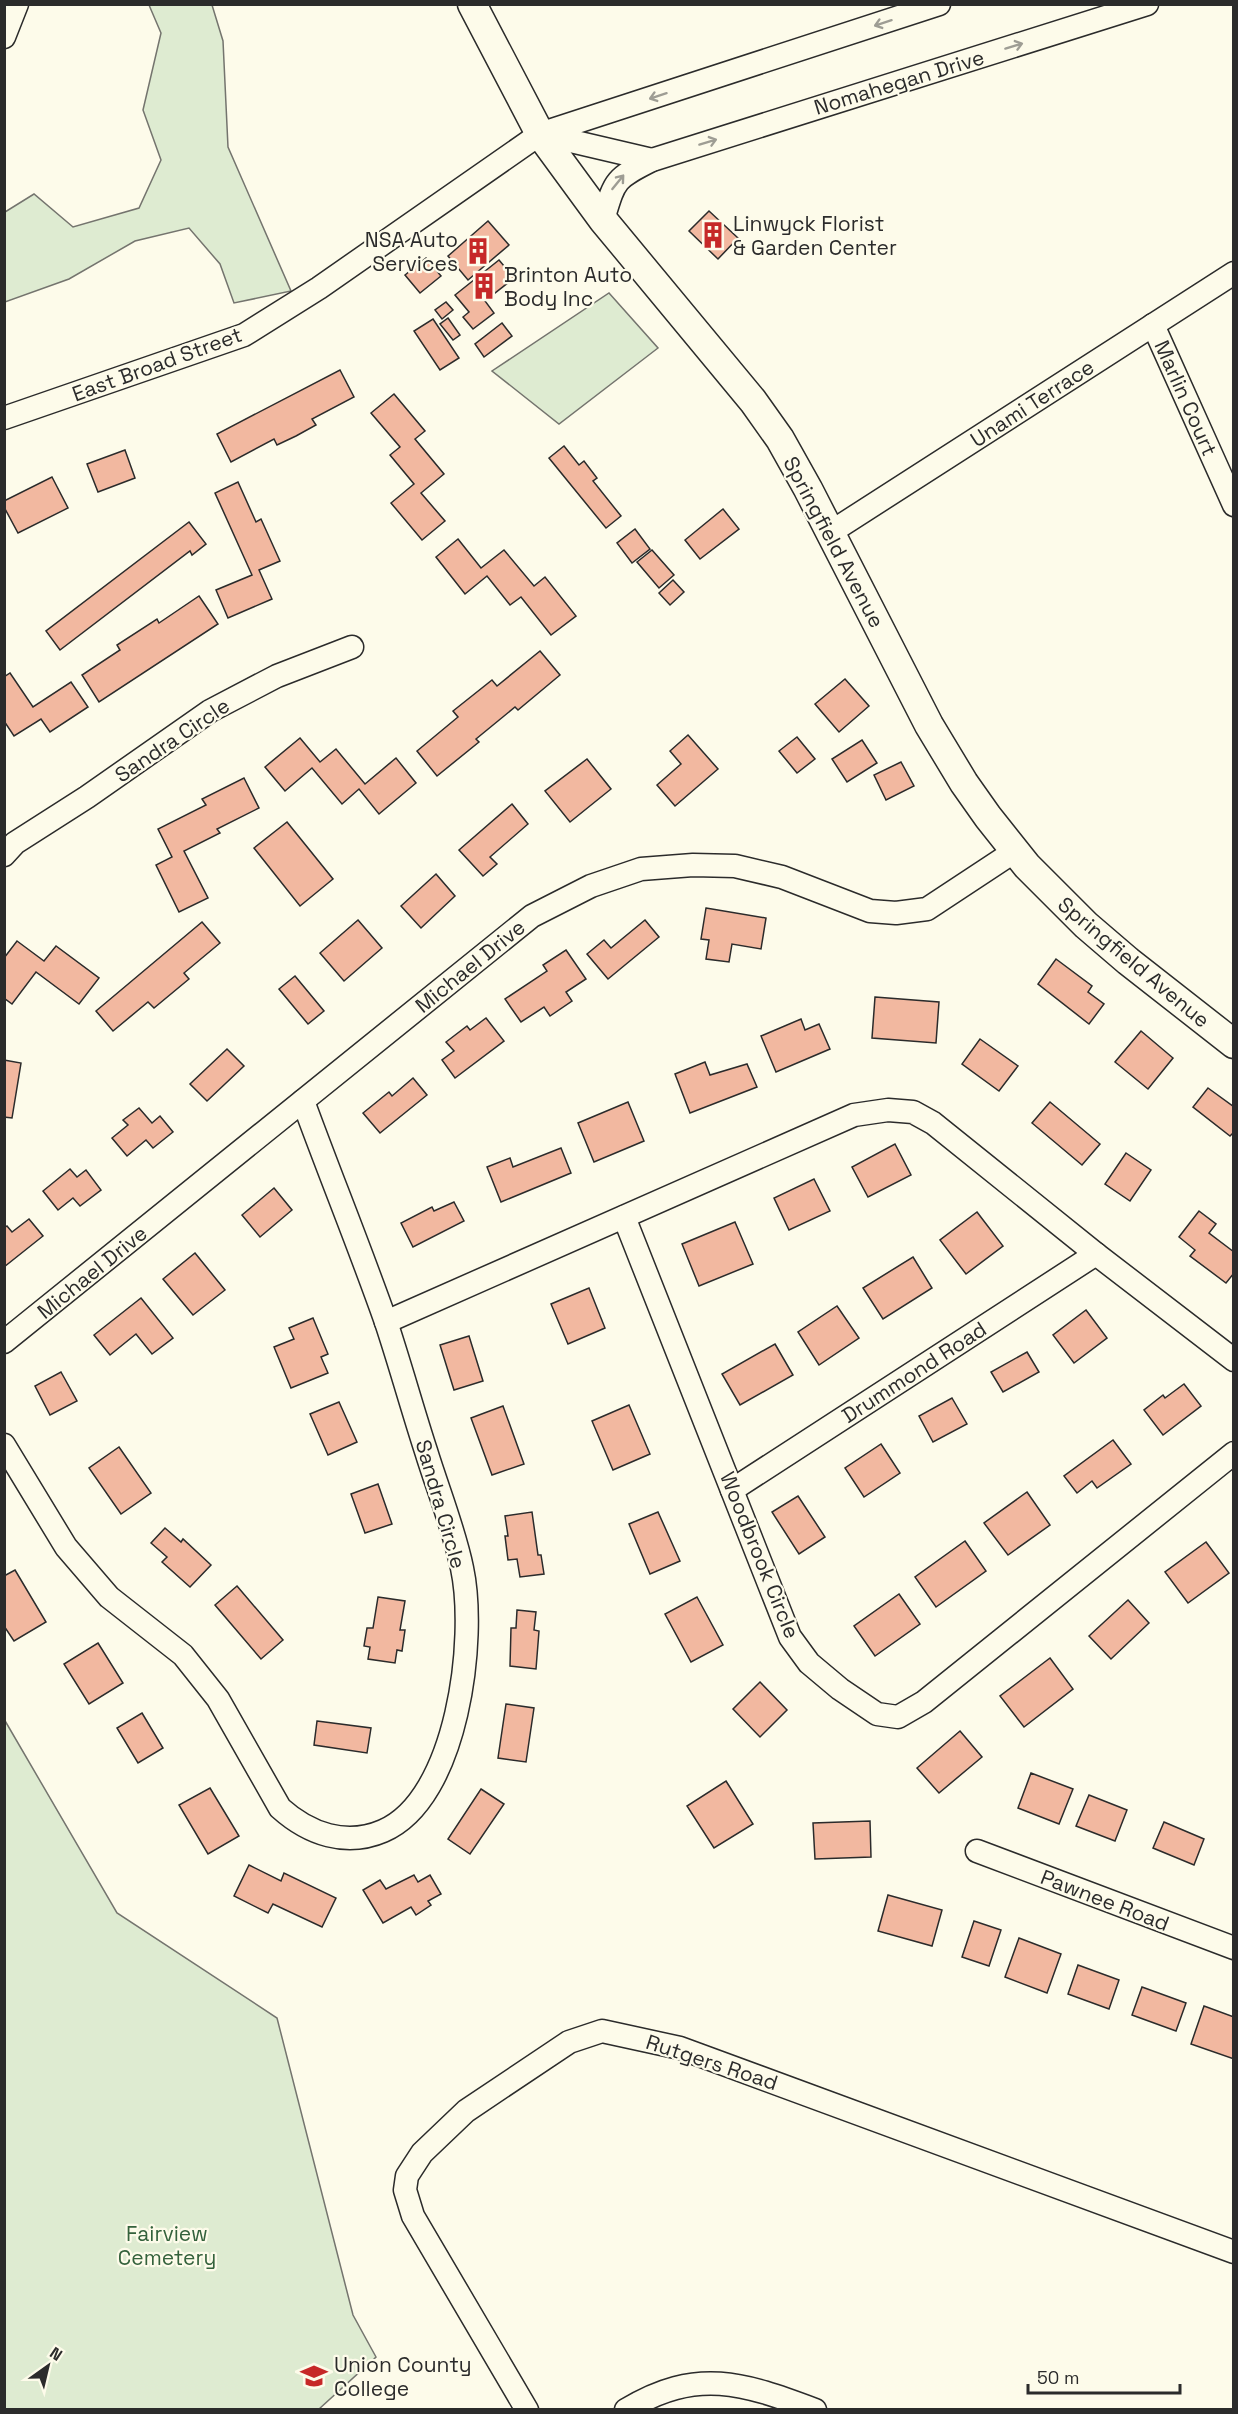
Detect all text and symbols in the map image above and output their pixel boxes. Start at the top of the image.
one-way arrow [874,18,893,29]
one-way arrow [1004,40,1023,51]
street label: Nomahegan Drive [811,43,987,121]
one-way arrow [649,91,668,102]
one-way arrow [698,136,717,147]
one-way arrow [611,174,624,190]
place label: Linwyck Florist & Garden Center [733,210,897,261]
building icon: Linwyck Florist & Garden Center [698,220,728,250]
place label: NSA Auto Services [365,226,458,277]
building icon: NSA Auto Services [463,236,493,266]
place label: Brinton Auto Body Inc [504,261,632,312]
building icon: Brinton Auto Body Inc [469,271,499,301]
street label: East Broad Street [68,321,246,407]
street label: Marlin Court [1149,336,1223,460]
street label: Unami Terrace [965,353,1099,453]
street label: Springfield Avenue [777,452,891,632]
street label: Sandra Circle [109,692,235,788]
street label: Springfield Avenue [1053,891,1215,1033]
street label: Michael Drive [410,913,530,1019]
street label: Michael Drive [32,1219,152,1325]
street label: Drummond Road [837,1315,991,1429]
street label: Sandra Circle [410,1437,472,1571]
street label: Woodbrook Circle [714,1468,806,1642]
street label: Pawnee Road [1037,1863,1173,1937]
street label: Rutgers Road [643,2028,781,2096]
park label: Fairview Cemetery [118,2220,216,2271]
north arrow [18,2336,78,2396]
text: N [46,2342,66,2366]
place label: Union County College [334,2351,472,2402]
scale bar [1028,2357,1180,2395]
school or university icon: Union County College [299,2361,329,2391]
text: 50 m [1037,2366,1079,2389]

